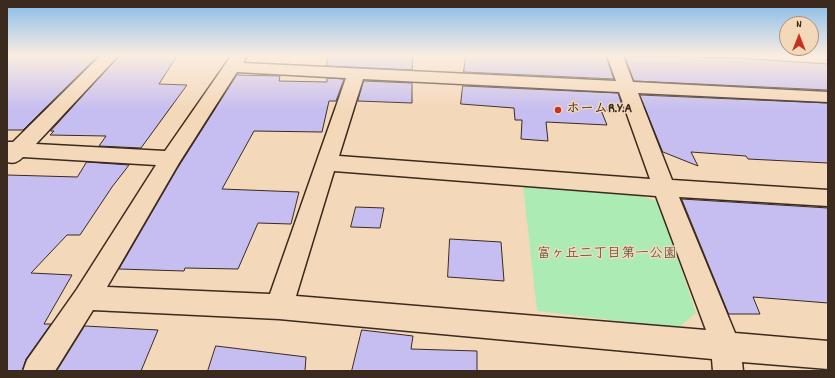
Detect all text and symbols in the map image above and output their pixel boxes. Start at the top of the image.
north arrow [779,16,819,56]
text: N [796,17,802,33]
place label: ホームR.Y.A [566,102,632,118]
marker: ホームR.Y.A [553,105,563,115]
park label: 富ヶ丘二丁目第一公園 [537,247,677,263]

